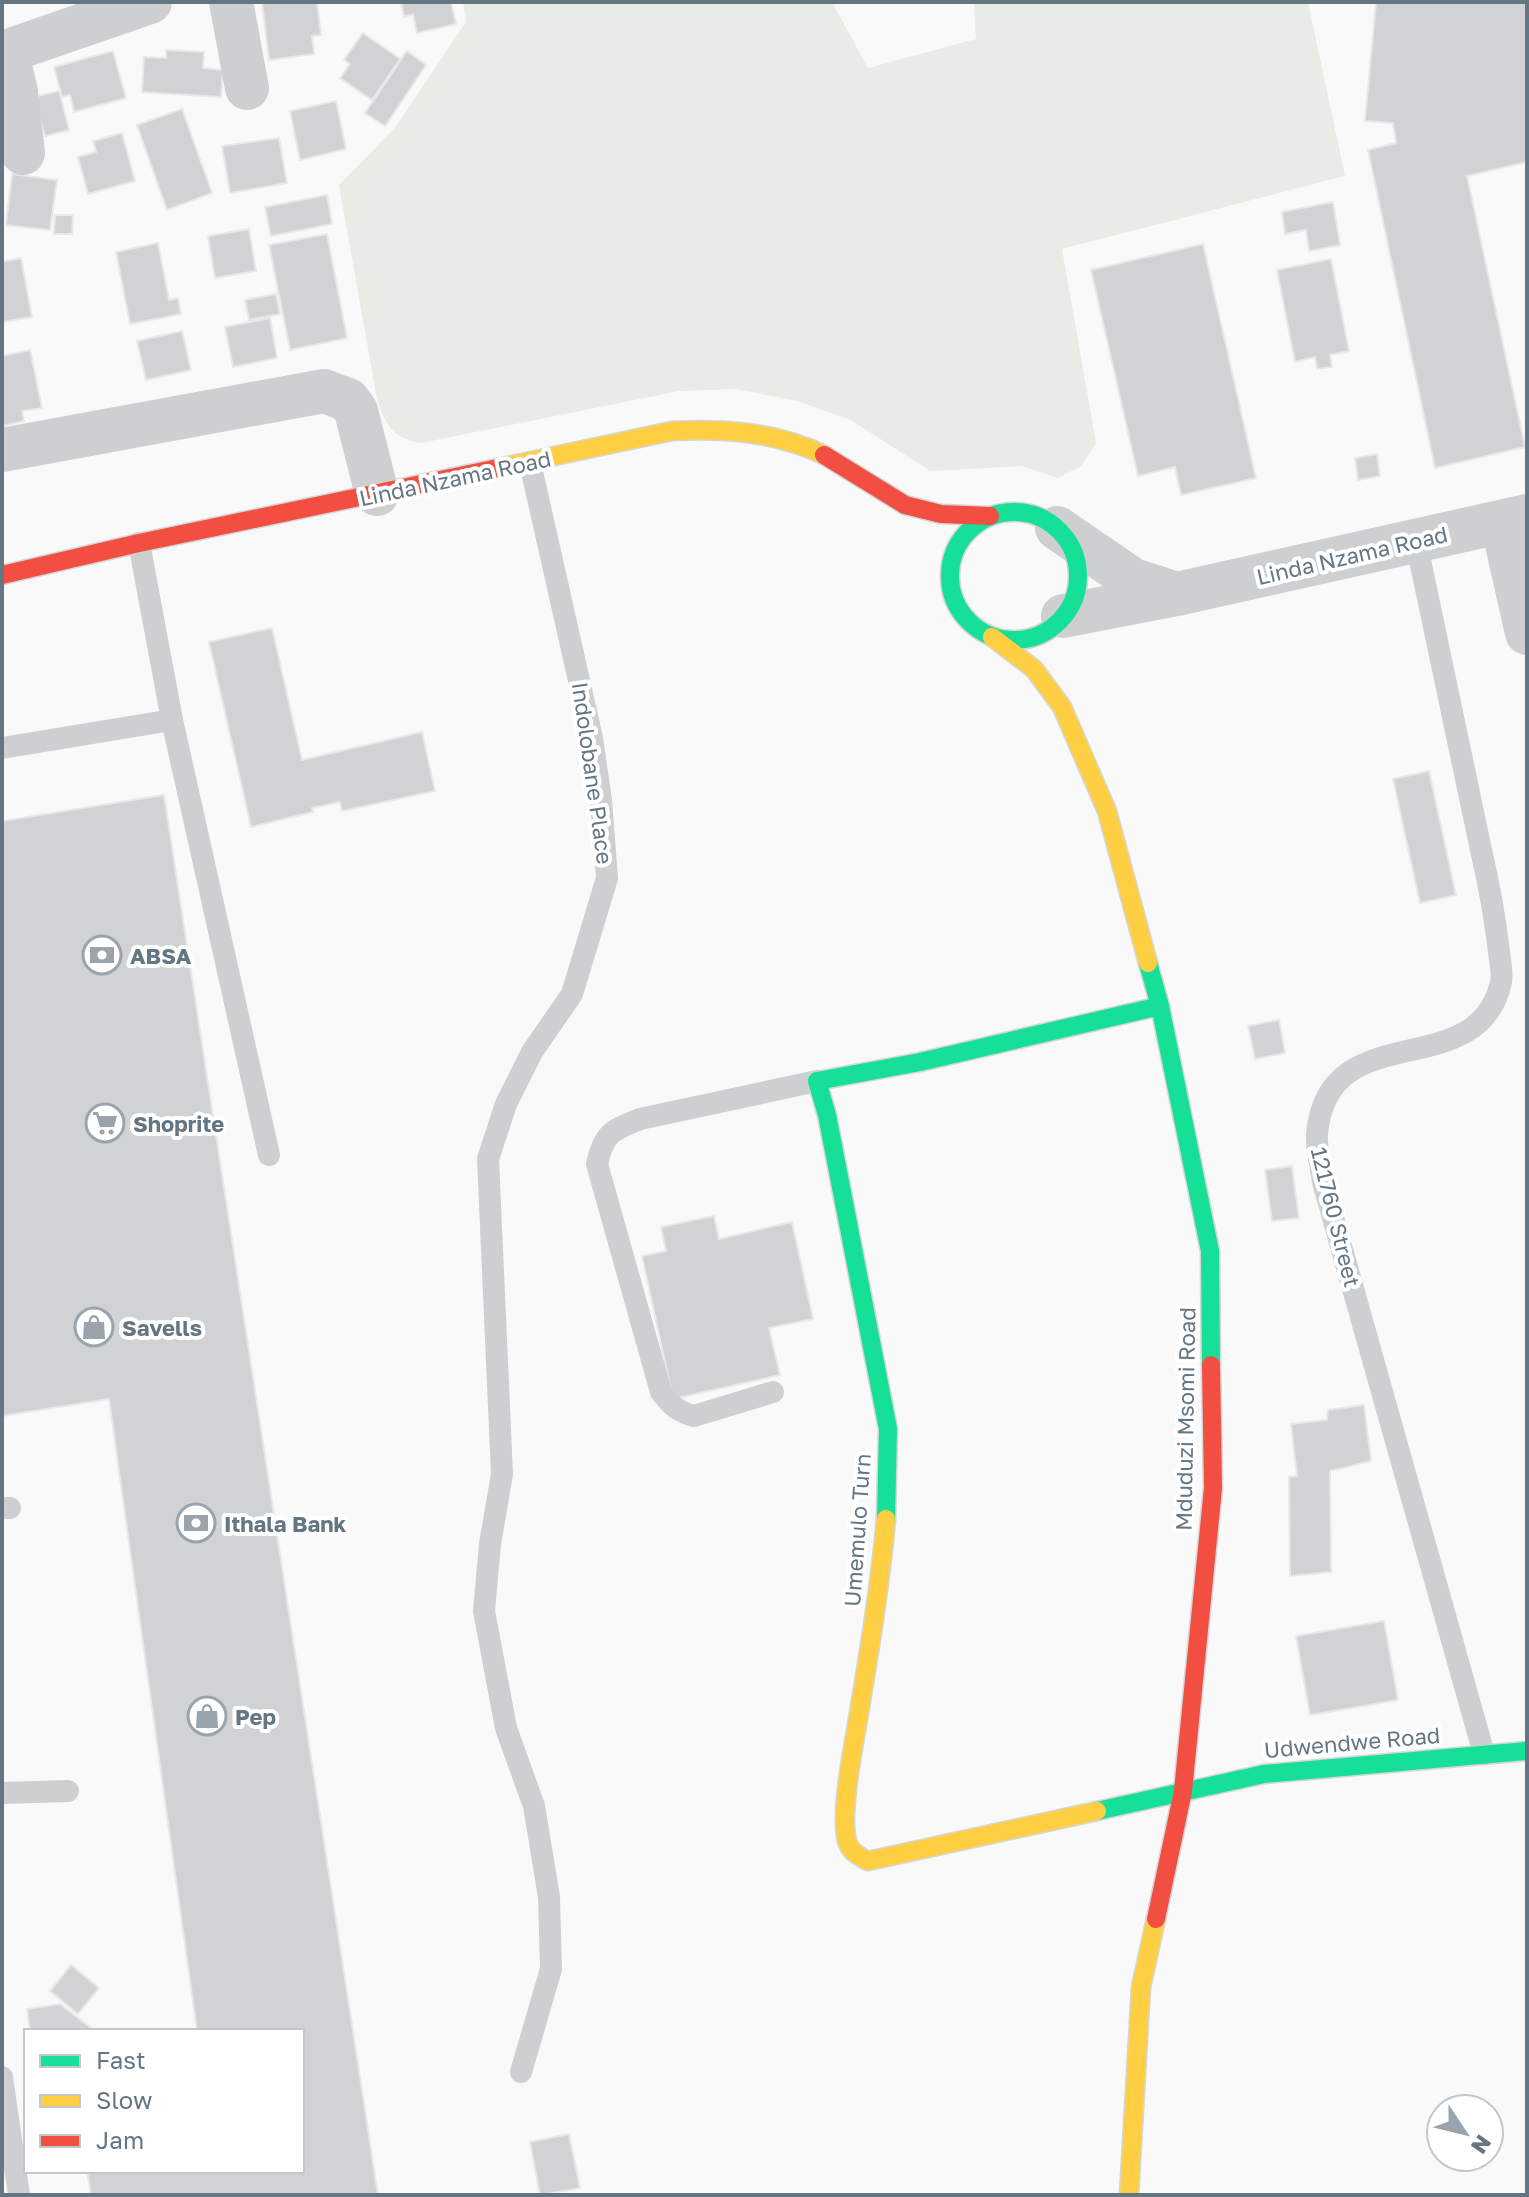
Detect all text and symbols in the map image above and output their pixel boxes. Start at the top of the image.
street label: Linda Nzama Road [357,445,553,511]
street label: Linda Nzama Road [1254,520,1450,590]
street label: Indolobane Place [567,680,619,866]
bank icon: ABSA [81,934,123,976]
place label: ABSA [130,942,192,969]
supermarket icon: Shoprite [84,1102,126,1144]
place label: Shoprite [133,1110,224,1137]
street label: 121760 Street [1306,1144,1366,1290]
shop icon: Savells [73,1306,115,1348]
street label: Mduduzi Msomi Road [1170,1307,1200,1531]
place label: Savells [122,1314,202,1341]
street label: Umemulo Turn [838,1452,876,1608]
bank icon: Ithala Bank [175,1502,217,1544]
place label: Ithala Bank [224,1510,347,1537]
shop icon: Pep [186,1695,228,1737]
place label: Pep [235,1703,276,1730]
street label: Udwendwe Road [1263,1721,1441,1763]
legend [24,2029,304,2173]
text: Fast [96,2045,146,2074]
text: Slow [96,2085,152,2114]
north arrow [1425,2093,1505,2173]
text: Jam [96,2125,144,2154]
text: N [1466,2130,1498,2159]

